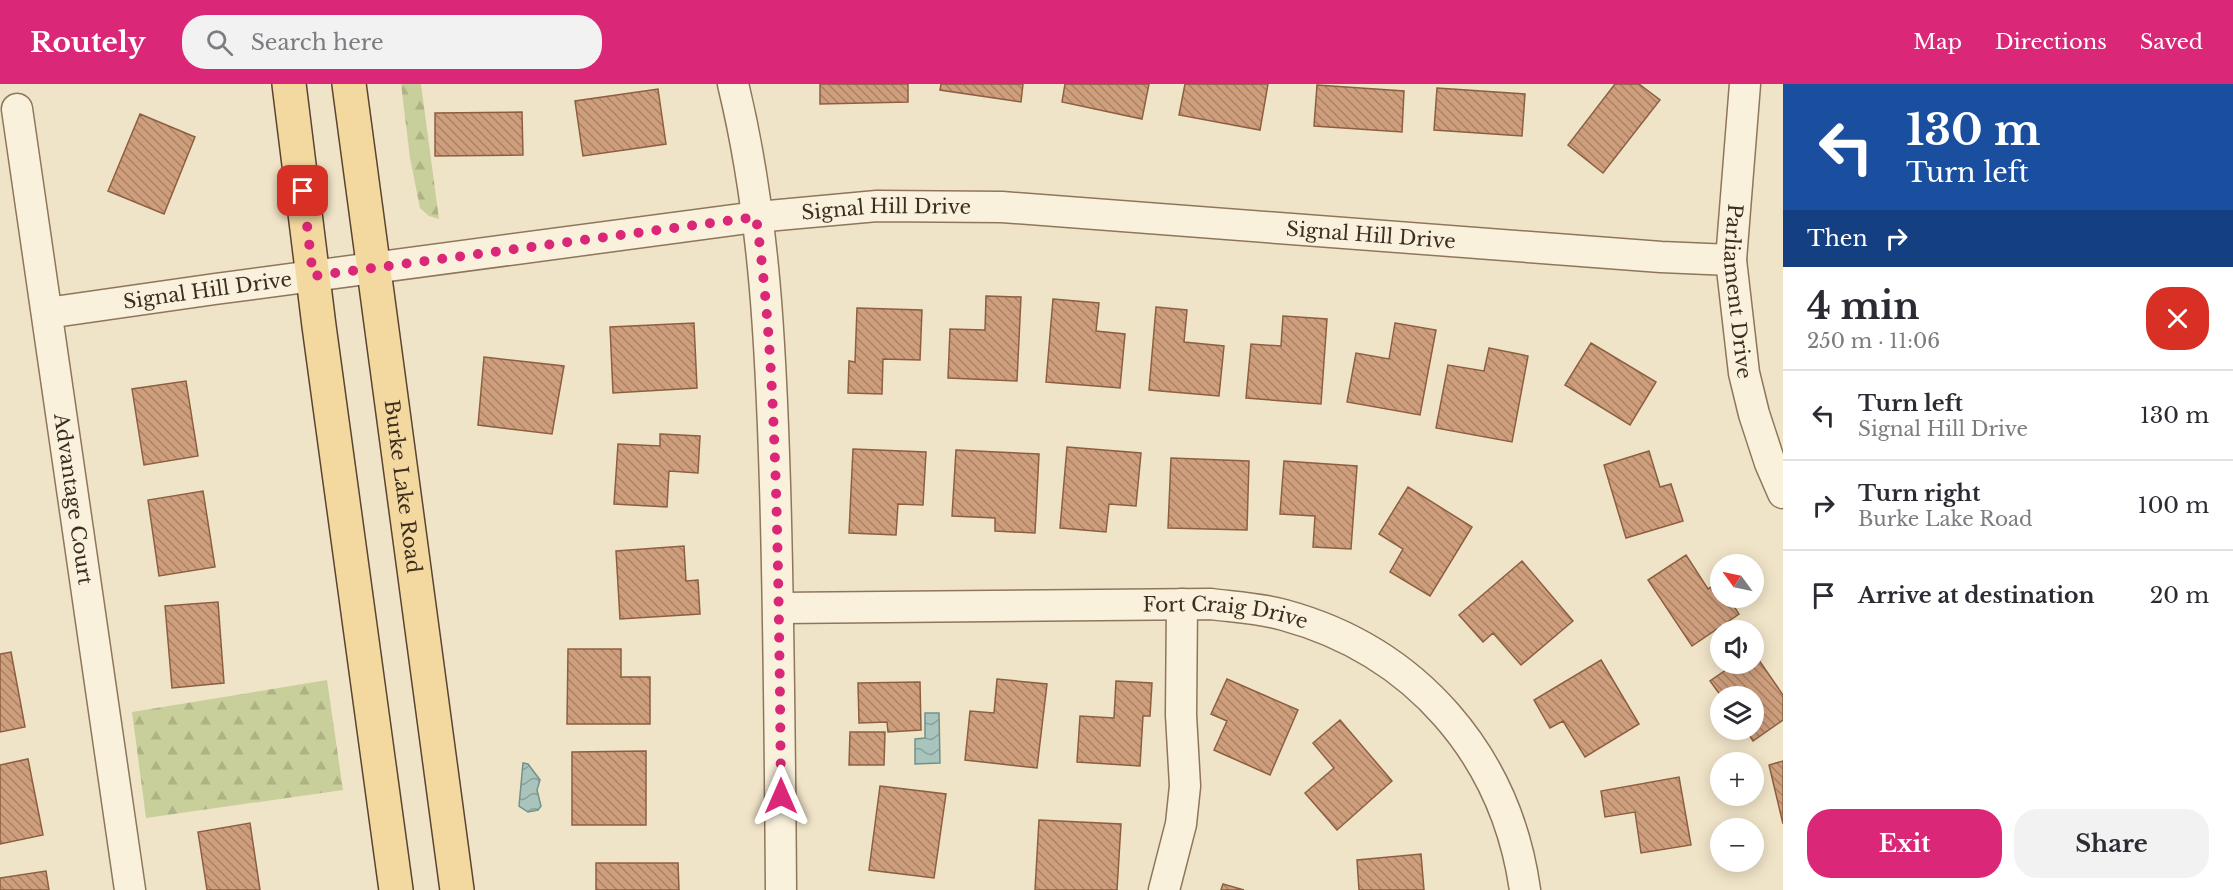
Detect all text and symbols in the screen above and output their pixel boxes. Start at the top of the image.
search box [182,15,602,69]
text: Routely [30,25,146,60]
icon: search [203,26,236,59]
text: Search here [251,29,384,56]
text: Map [1913,29,1962,55]
text: Directions [1995,29,2107,55]
text: Saved [2140,29,2203,55]
text: 130 m [1906,104,2040,156]
icon: left [1807,108,1885,186]
text: Turn left [1906,156,2029,189]
pin [277,165,328,216]
icon: arrive [286,174,319,207]
street label: Signal Hill Drive [800,194,971,225]
street label: Parliament Drive [1719,203,1757,380]
street label: Signal Hill Drive [1285,217,1457,253]
icon: right [1880,222,1913,255]
text: Then [1807,225,1868,252]
street label: Signal Hill Drive [121,267,293,314]
text: 4 min [1807,284,1919,329]
button: close [2146,287,2209,350]
text: 250 m · 11:06 [1807,329,1940,353]
text: Turn left [1858,390,1963,417]
street label: Burke Lake Road [379,398,426,575]
icon: left [1807,399,1840,432]
text: 130 m [2140,402,2209,429]
street label: Advantage Court [49,411,98,587]
text: Signal Hill Drive [1858,417,2028,441]
text: Turn right [1858,480,1980,507]
icon: right [1807,489,1840,522]
text: 100 m [2138,492,2209,519]
text: Burke Lake Road [1858,507,2033,531]
north arrow [1710,554,1764,608]
map controls [1710,554,1764,872]
icon: arrive [1807,579,1840,612]
text: Arrive at destination [1858,582,2095,609]
text: 20 m [2150,582,2209,609]
street label: Fort Craig Drive [1142,592,1311,634]
button: sound [1710,620,1764,674]
button: layers [1710,686,1764,740]
button: + [1710,752,1764,806]
position arrow [749,764,813,828]
button: Exit [1807,809,2002,878]
button: Share [2014,809,2209,878]
button: − [1710,818,1764,872]

